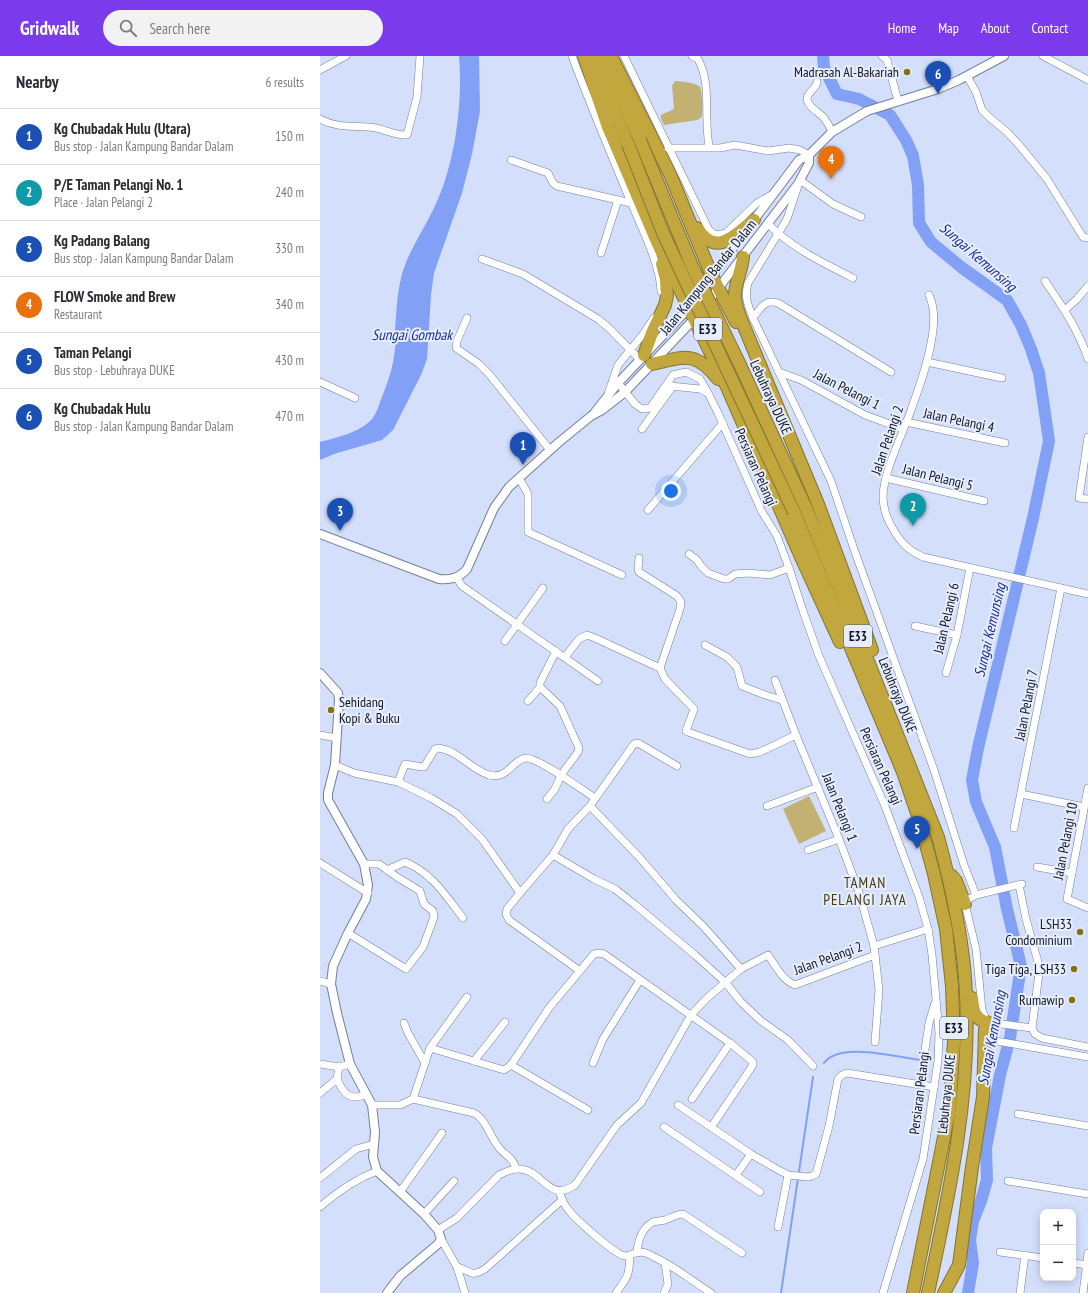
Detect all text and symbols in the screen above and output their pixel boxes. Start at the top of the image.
search box [103,10,383,46]
text: Gridwalk [20,16,79,40]
icon: search [117,17,139,39]
text: Search here [149,19,210,38]
text: Home [888,19,916,37]
text: Map [938,19,959,37]
text: About [981,19,1010,37]
text: Contact [1032,19,1068,37]
pin: 6 [925,61,951,94]
place label: Madrasah Al-Bakariah [794,63,899,81]
marker: Madrasah Al-Bakariah [902,67,912,77]
text: Nearby [16,71,59,93]
text: 6 results [265,74,304,91]
text: Kg Chubadak Hulu (Utara) [54,119,191,138]
text: 1 [26,128,32,145]
text: 150 m [275,128,304,145]
text: Bus stop · Jalan Kampung Bandar Dalam [54,138,233,155]
pin: 4 [818,146,844,179]
text: P/E Taman Pelangi No. 1 [54,175,183,194]
text: 2 [26,184,32,201]
text: 240 m [275,184,304,201]
text: Place · Jalan Pelangi 2 [54,194,153,211]
street label: Jalan Kampung Bandar Dalam [655,216,760,339]
water label: Sungai Kemunsing [936,218,1022,296]
text: Kg Padang Balang [54,231,150,250]
text: 3 [26,240,32,257]
text: 330 m [275,240,304,257]
text: Bus stop · Jalan Kampung Bandar Dalam [54,250,233,267]
text: FLOW Smoke and Brew [54,287,175,306]
text: 4 [26,296,32,313]
text: 340 m [275,296,304,313]
text: Restaurant [54,306,102,323]
road number: E33 [694,318,722,340]
water label: Sungai Gombak [372,325,454,344]
text: Taman Pelangi [54,343,132,362]
text: 5 [26,352,32,369]
text: 430 m [275,352,304,369]
street label: Lebuhraya DUKE [746,357,796,437]
text: Bus stop · Lebuhraya DUKE [54,362,175,379]
street label: Jalan Pelangi 1 [810,364,883,413]
text: Kg Chubadak Hulu [54,399,151,418]
street label: Jalan Pelangi 2 [866,403,907,478]
street label: Jalan Pelangi 4 [921,404,997,436]
text: 6 [26,408,32,425]
text: 470 m [275,408,304,425]
text: Bus stop · Jalan Kampung Bandar Dalam [54,418,233,435]
street label: Persiaran Pelangi [731,425,781,509]
pin: 1 [510,432,536,465]
street label: Jalan Pelangi 5 [900,459,975,494]
your location [661,481,681,501]
pin: 2 [900,493,926,526]
pin: 3 [327,498,353,531]
water label: Sungai Kemunsing [969,580,1010,679]
street label: Jalan Pelangi 6 [929,581,963,656]
road number: E33 [844,625,872,647]
street label: Lebuhraya DUKE [875,654,921,736]
street label: Jalan Pelangi 7 [1010,668,1042,743]
place label: Sehidang Kopi & Buku [339,693,400,727]
marker: Sehidang Kopi & Buku [326,705,336,715]
street label: Persiaran Pelangi [856,724,906,808]
street label: Jalan Pelangi 1 [818,769,862,844]
street label: Jalan Pelangi 10 [1049,801,1081,882]
pin: 5 [904,816,930,849]
district label: TAMAN PELANGI JAYA [823,873,907,909]
place label: LSH33 Condominium [1005,915,1072,949]
marker: LSH33 Condominium [1075,927,1085,937]
street label: Jalan Pelangi 2 [790,937,865,979]
place label: Tiga Tiga, LSH33 [985,960,1066,978]
marker: Tiga Tiga, LSH33 [1069,964,1079,974]
water label: Sungai Kemunsing [973,988,1010,1087]
place label: Rumawip [1019,991,1064,1009]
marker: Rumawip [1067,995,1077,1005]
road number: E33 [940,1017,968,1039]
street label: Persiaran Pelangi [905,1051,933,1135]
street label: Lebuhraya DUKE [933,1053,959,1135]
map controls [1040,1209,1076,1281]
button: + [1040,1209,1076,1245]
button: − [1040,1245,1076,1281]

